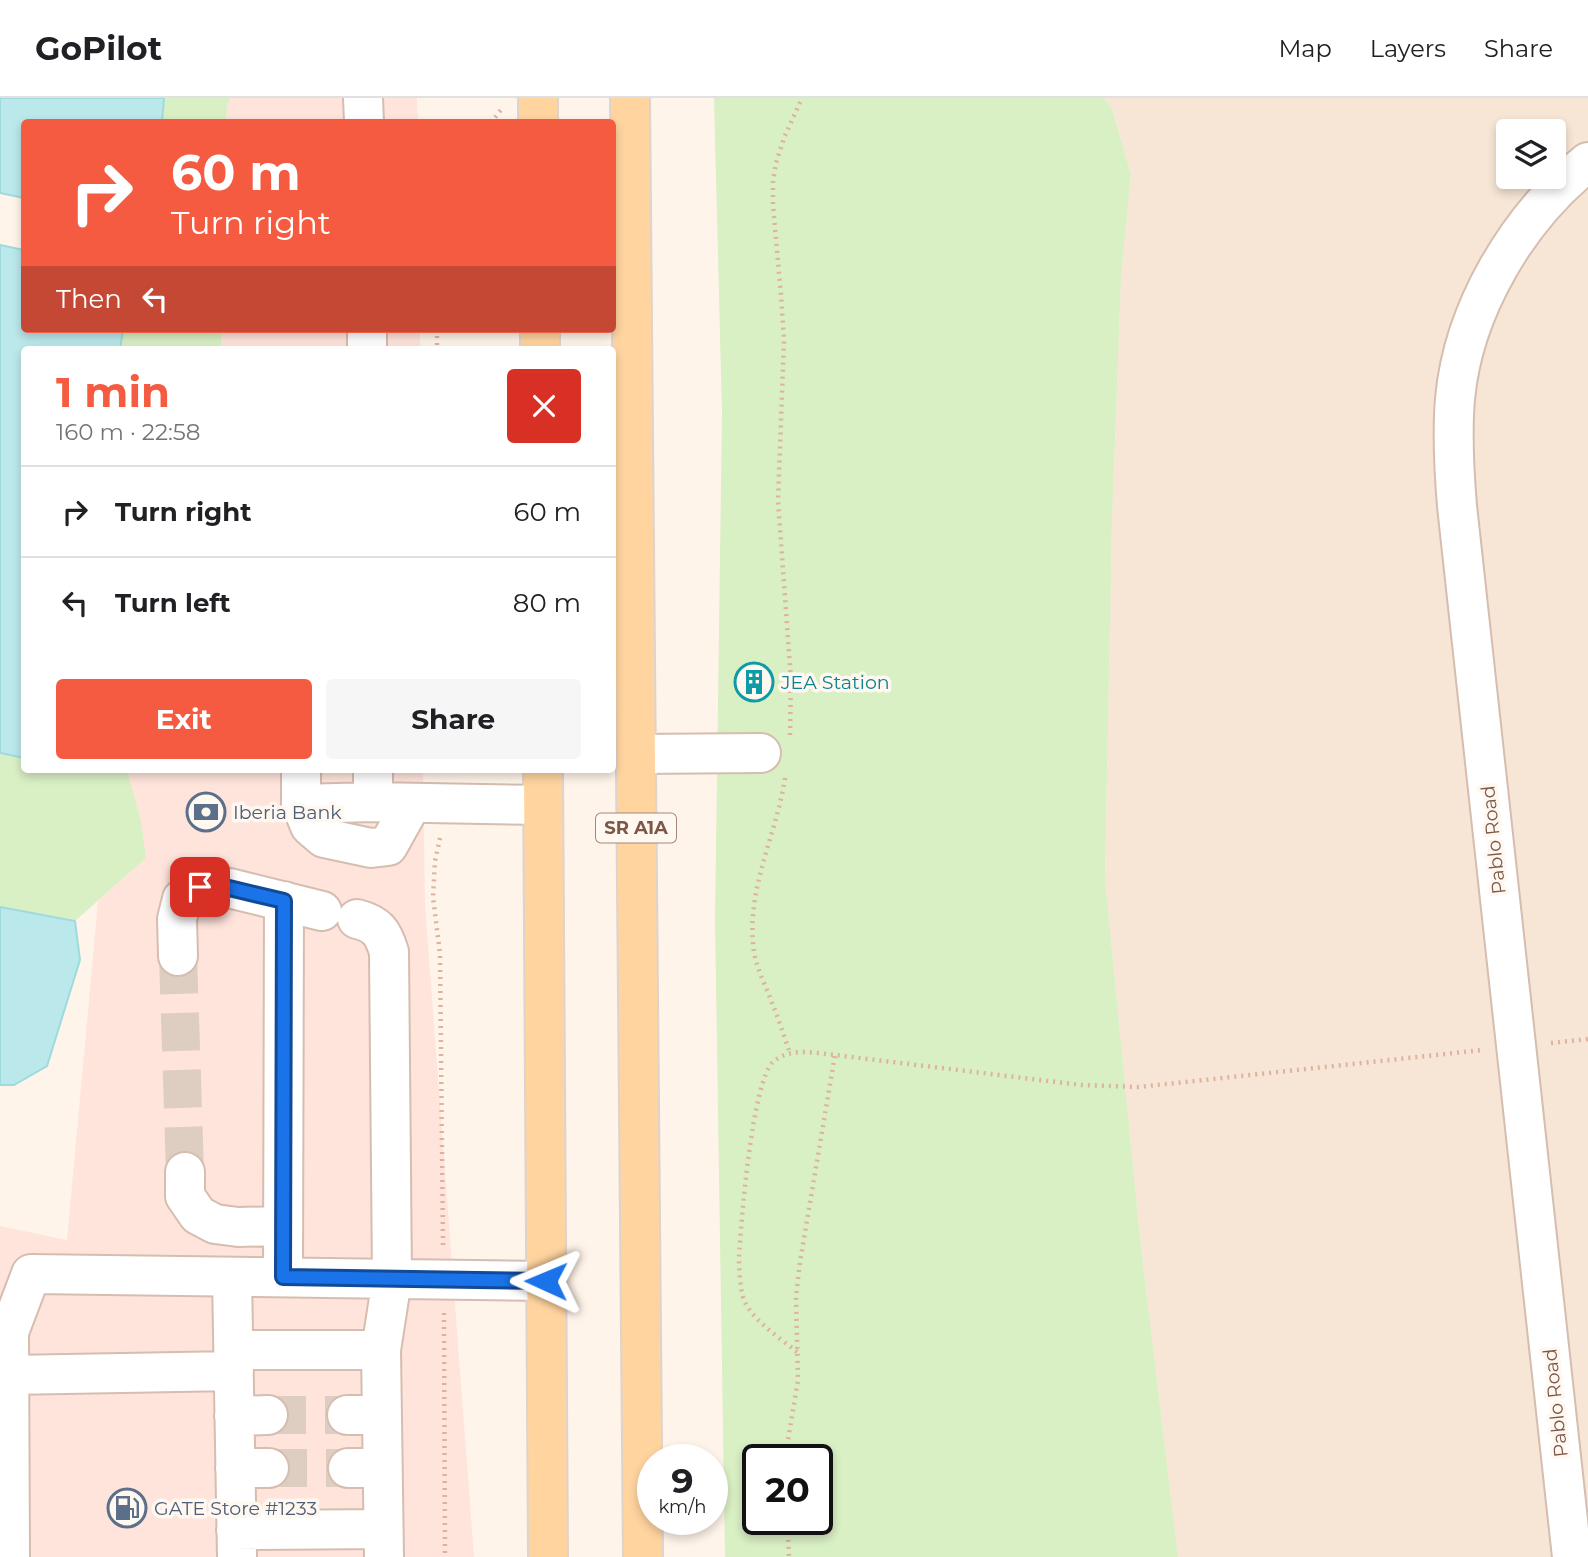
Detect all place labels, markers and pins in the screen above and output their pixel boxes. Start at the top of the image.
building icon: JEA Station [733,661,775,703]
place label: JEA Station [780,671,890,694]
bank icon: Iberia Bank [185,791,227,833]
place label: Iberia Bank [233,801,342,824]
pin [170,857,230,917]
fuel station icon: GATE Store #1233 [106,1487,148,1529]
place label: GATE Store #1233 [154,1497,317,1520]

